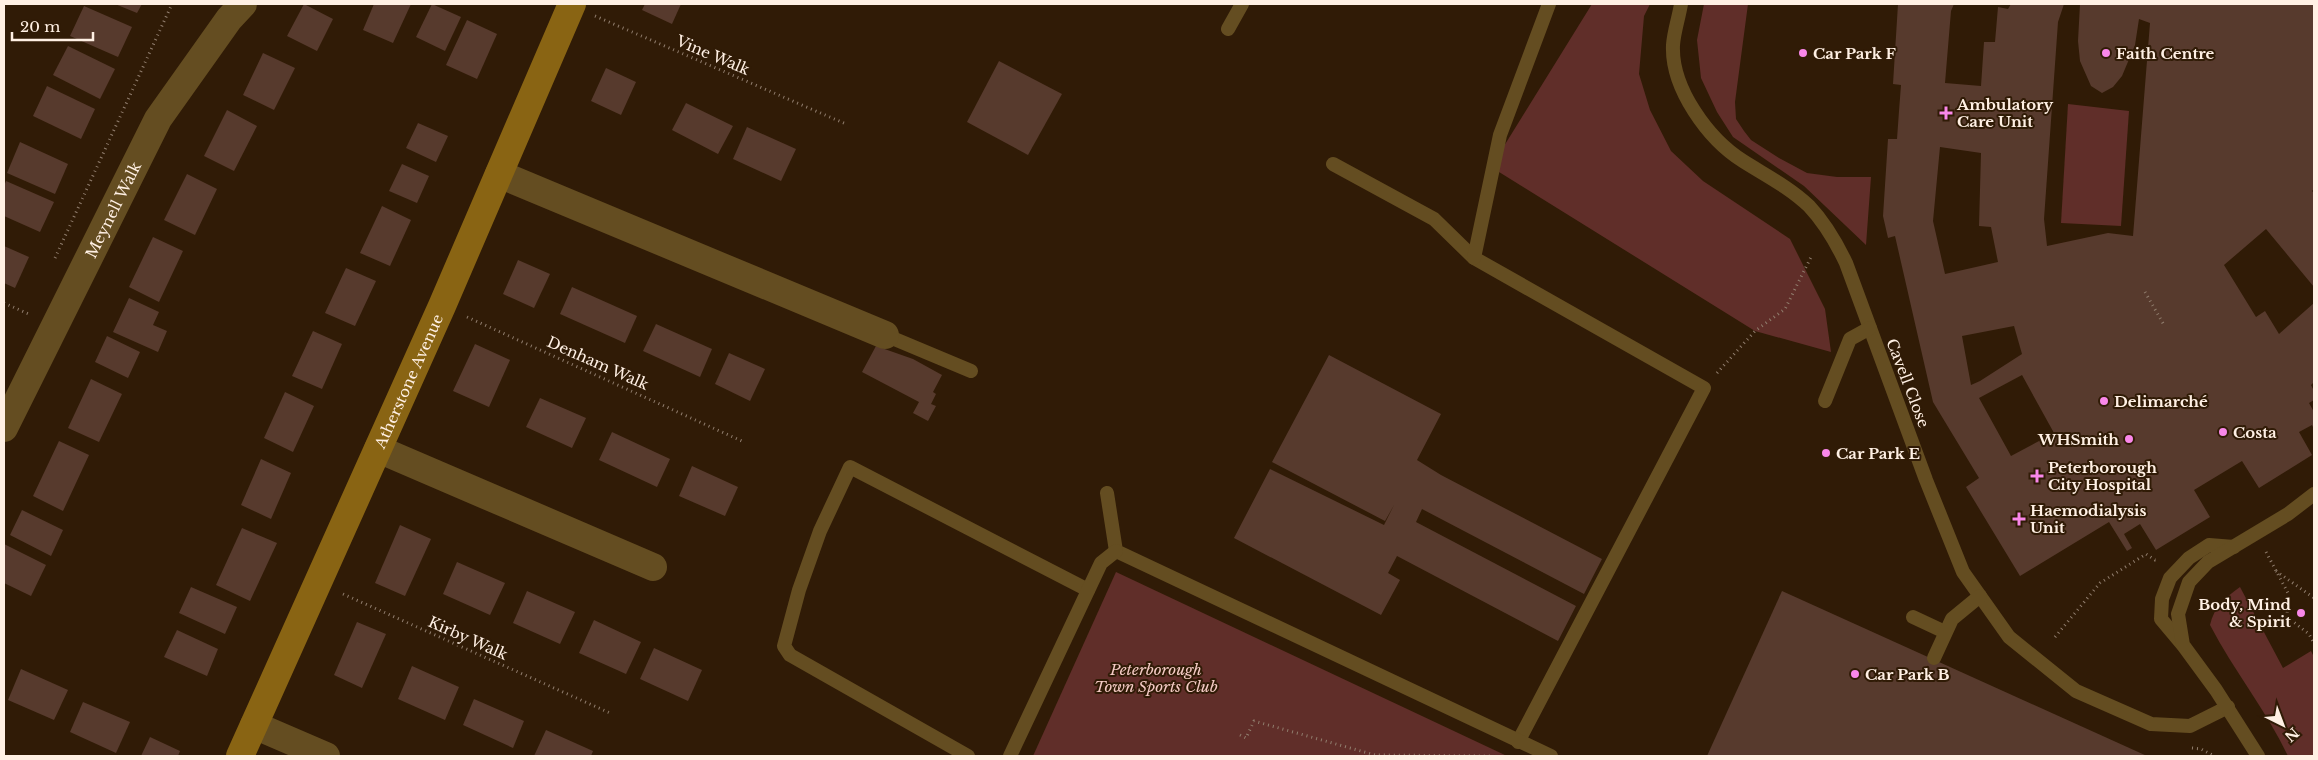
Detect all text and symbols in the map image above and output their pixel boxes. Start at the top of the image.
scale bar [12,10,94,42]
text: 20 m [20,17,60,36]
street label: Vine Walk [672,31,753,79]
place label: Car Park F [1813,44,1897,63]
place label: Faith Centre [2116,44,2215,63]
marker: Car Park F [1797,47,1809,59]
marker: Faith Centre [2100,47,2112,59]
place label: Ambulatory Care Unit [1956,95,2054,131]
marker: Ambulatory Care Unit [1939,106,1953,120]
street label: Meynell Walk [81,158,145,261]
street label: Atherstone Avenue [369,311,447,452]
street label: Denham Walk [544,332,653,394]
street label: Cavell Close [1882,336,1934,430]
place label: Delimarché [2114,392,2208,411]
marker: Delimarché [2098,395,2110,407]
place label: Costa [2233,423,2277,442]
marker: Costa [2217,426,2229,438]
place label: WHSmith [2037,430,2119,449]
marker: WHSmith [2123,433,2135,445]
place label: Car Park E [1836,444,1920,463]
marker: Car Park E [1820,447,1832,459]
place label: Peterborough City Hospital [2048,458,2157,494]
marker: Peterborough City Hospital [2030,469,2044,483]
place label: Haemodialysis Unit [2030,501,2146,537]
marker: Haemodialysis Unit [2012,512,2026,526]
place label: Body, Mind & Spirit [2198,595,2292,631]
marker: Body, Mind & Spirit [2295,607,2307,619]
street label: Kirby Walk [425,612,511,664]
park label: Peterborough Town Sports Club [1094,660,1218,696]
place label: Car Park B [1865,665,1950,684]
marker: Car Park B [1849,668,1861,680]
north arrow [2258,700,2308,750]
text: N [2281,724,2303,746]

